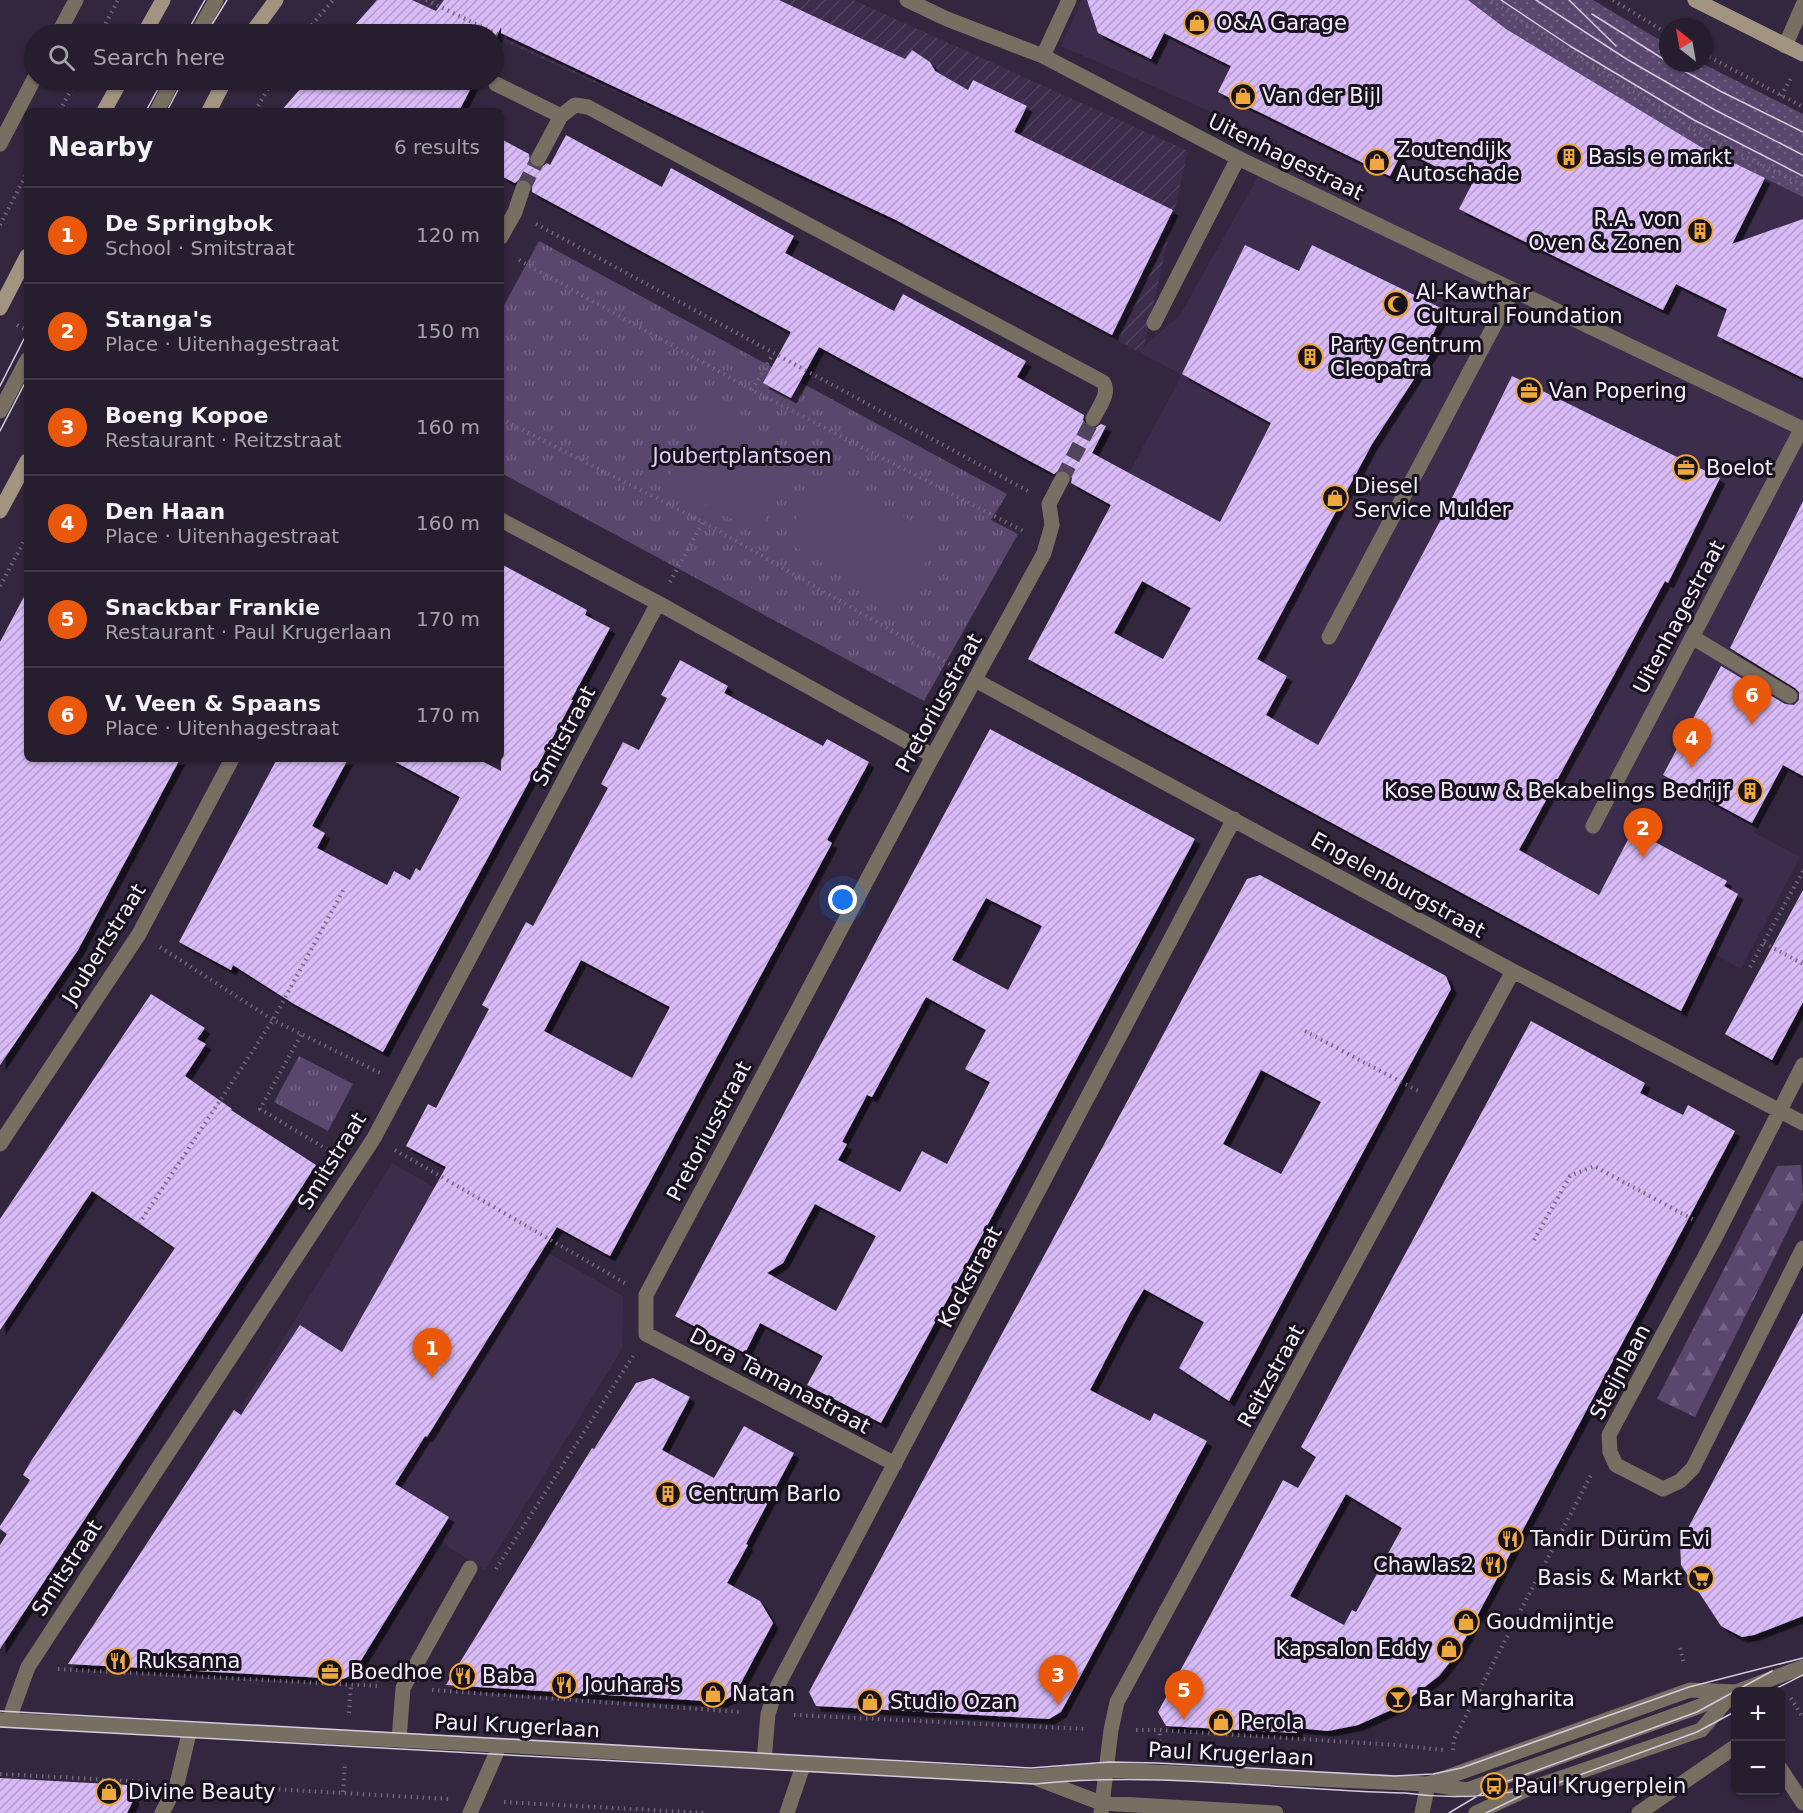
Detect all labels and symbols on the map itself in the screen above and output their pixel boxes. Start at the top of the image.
shop icon: O&A Garage [1182,8,1212,38]
place label: O&A Garage [1216,11,1347,35]
north arrow [1659,18,1713,72]
shop icon: Van der Bijl [1228,81,1258,111]
place label: Van der Bijl [1262,84,1381,108]
street label: Uitenhagestraat [1204,109,1368,205]
place label: Zoutendijk Autoschade [1396,138,1520,186]
building icon: Basis e markt [1554,142,1584,172]
place label: Basis e markt [1588,145,1732,169]
shop icon: Zoutendijk Autoschade [1362,147,1392,177]
place label: R.A. von Oven & Zonen [1528,207,1680,255]
building icon: R.A. von Oven & Zonen [1685,216,1715,246]
place label: Al-Kawthar Cultural Foundation [1416,280,1623,328]
mosque icon: Al-Kawthar Cultural Foundation [1381,289,1411,319]
place label: Party Centrum Cleopatra [1330,333,1482,381]
building icon: Party Centrum Cleopatra [1295,342,1325,372]
office icon: Van Popering [1514,376,1544,406]
place label: Van Popering [1549,379,1687,403]
park label: Joubertplantsoen [650,444,832,468]
office icon: Boelot [1671,453,1701,483]
place label: Boelot [1706,456,1773,480]
place label: Diesel Service Mulder [1354,474,1511,522]
shop icon: Diesel Service Mulder [1320,483,1350,513]
street label: Uitenhagestraat [1629,536,1729,698]
street label: Pretoriusstraat [891,629,987,777]
pin: 6 [1732,676,1772,725]
street label: Smitstraat [528,682,600,790]
pin: 4 [1672,718,1712,768]
building icon: Kose Bouw & Bekabelings Bedrijf [1735,776,1765,806]
place label: Kose Bouw & Bekabelings Bedrijf [1384,779,1731,803]
pin: 2 [1624,808,1662,858]
street label: Engelenburgstraat [1307,827,1489,943]
street label: Joubertstraat [56,879,151,1010]
your location [828,885,857,914]
street label: Pretoriusstraat [662,1057,756,1205]
street label: Smitstraat [293,1108,371,1214]
street label: Kockstraat [933,1222,1007,1332]
street label: Steijnlaan [1585,1320,1655,1424]
street label: Reitzstraat [1233,1321,1309,1431]
street label: Dora Tamanastraat [686,1323,874,1439]
pin: 1 [412,1328,452,1378]
building icon: Centrum Barlo [653,1479,683,1509]
place label: Centrum Barlo [688,1482,841,1506]
street label: Smitstraat [27,1515,107,1621]
restaurant icon: Tandir Dürüm Evi [1495,1524,1525,1554]
place label: Tandir Dürüm Evi [1529,1527,1710,1551]
restaurant icon: Chawlas2 [1478,1550,1508,1580]
place label: Chawlas2 [1373,1553,1474,1577]
supermarket icon: Basis & Markt [1686,1563,1716,1593]
place label: Basis & Markt [1537,1566,1682,1590]
shop icon: Goudmijntje [1451,1607,1481,1637]
place label: Goudmijntje [1486,1610,1614,1634]
shop icon: Kapsalon Eddy [1434,1634,1464,1664]
place label: Kapsalon Eddy [1276,1637,1430,1661]
restaurant icon: Ruksanna [103,1646,133,1676]
place label: Ruksanna [138,1649,240,1673]
pin: 3 [1038,1656,1078,1705]
office icon: Boedhoe [315,1657,345,1687]
place label: Boedhoe [350,1660,443,1684]
restaurant icon: Baba [448,1661,478,1691]
place label: Baba [482,1664,535,1688]
restaurant icon: Jouhara's [549,1670,579,1700]
pin: 5 [1164,1670,1204,1720]
place label: Jouhara's [582,1673,681,1697]
shop icon: Natan [698,1679,728,1709]
place label: Natan [732,1682,795,1706]
bar icon: Bar Margharita [1383,1684,1413,1714]
shop icon: Studio Ozan [855,1687,885,1717]
place label: Bar Margharita [1418,1687,1575,1711]
place label: Studio Ozan [890,1690,1017,1714]
shop icon: Perola [1206,1707,1236,1737]
street label: Paul Krugerlaan [434,1710,600,1742]
place label: Perola [1240,1710,1305,1734]
street label: Paul Krugerlaan [1148,1738,1314,1770]
bus stop icon: Paul Krugerplein [1479,1771,1509,1801]
place label: Paul Krugerplein [1514,1774,1686,1798]
shop icon: Divine Beauty [94,1777,124,1807]
place label: Divine Beauty [128,1780,275,1804]

